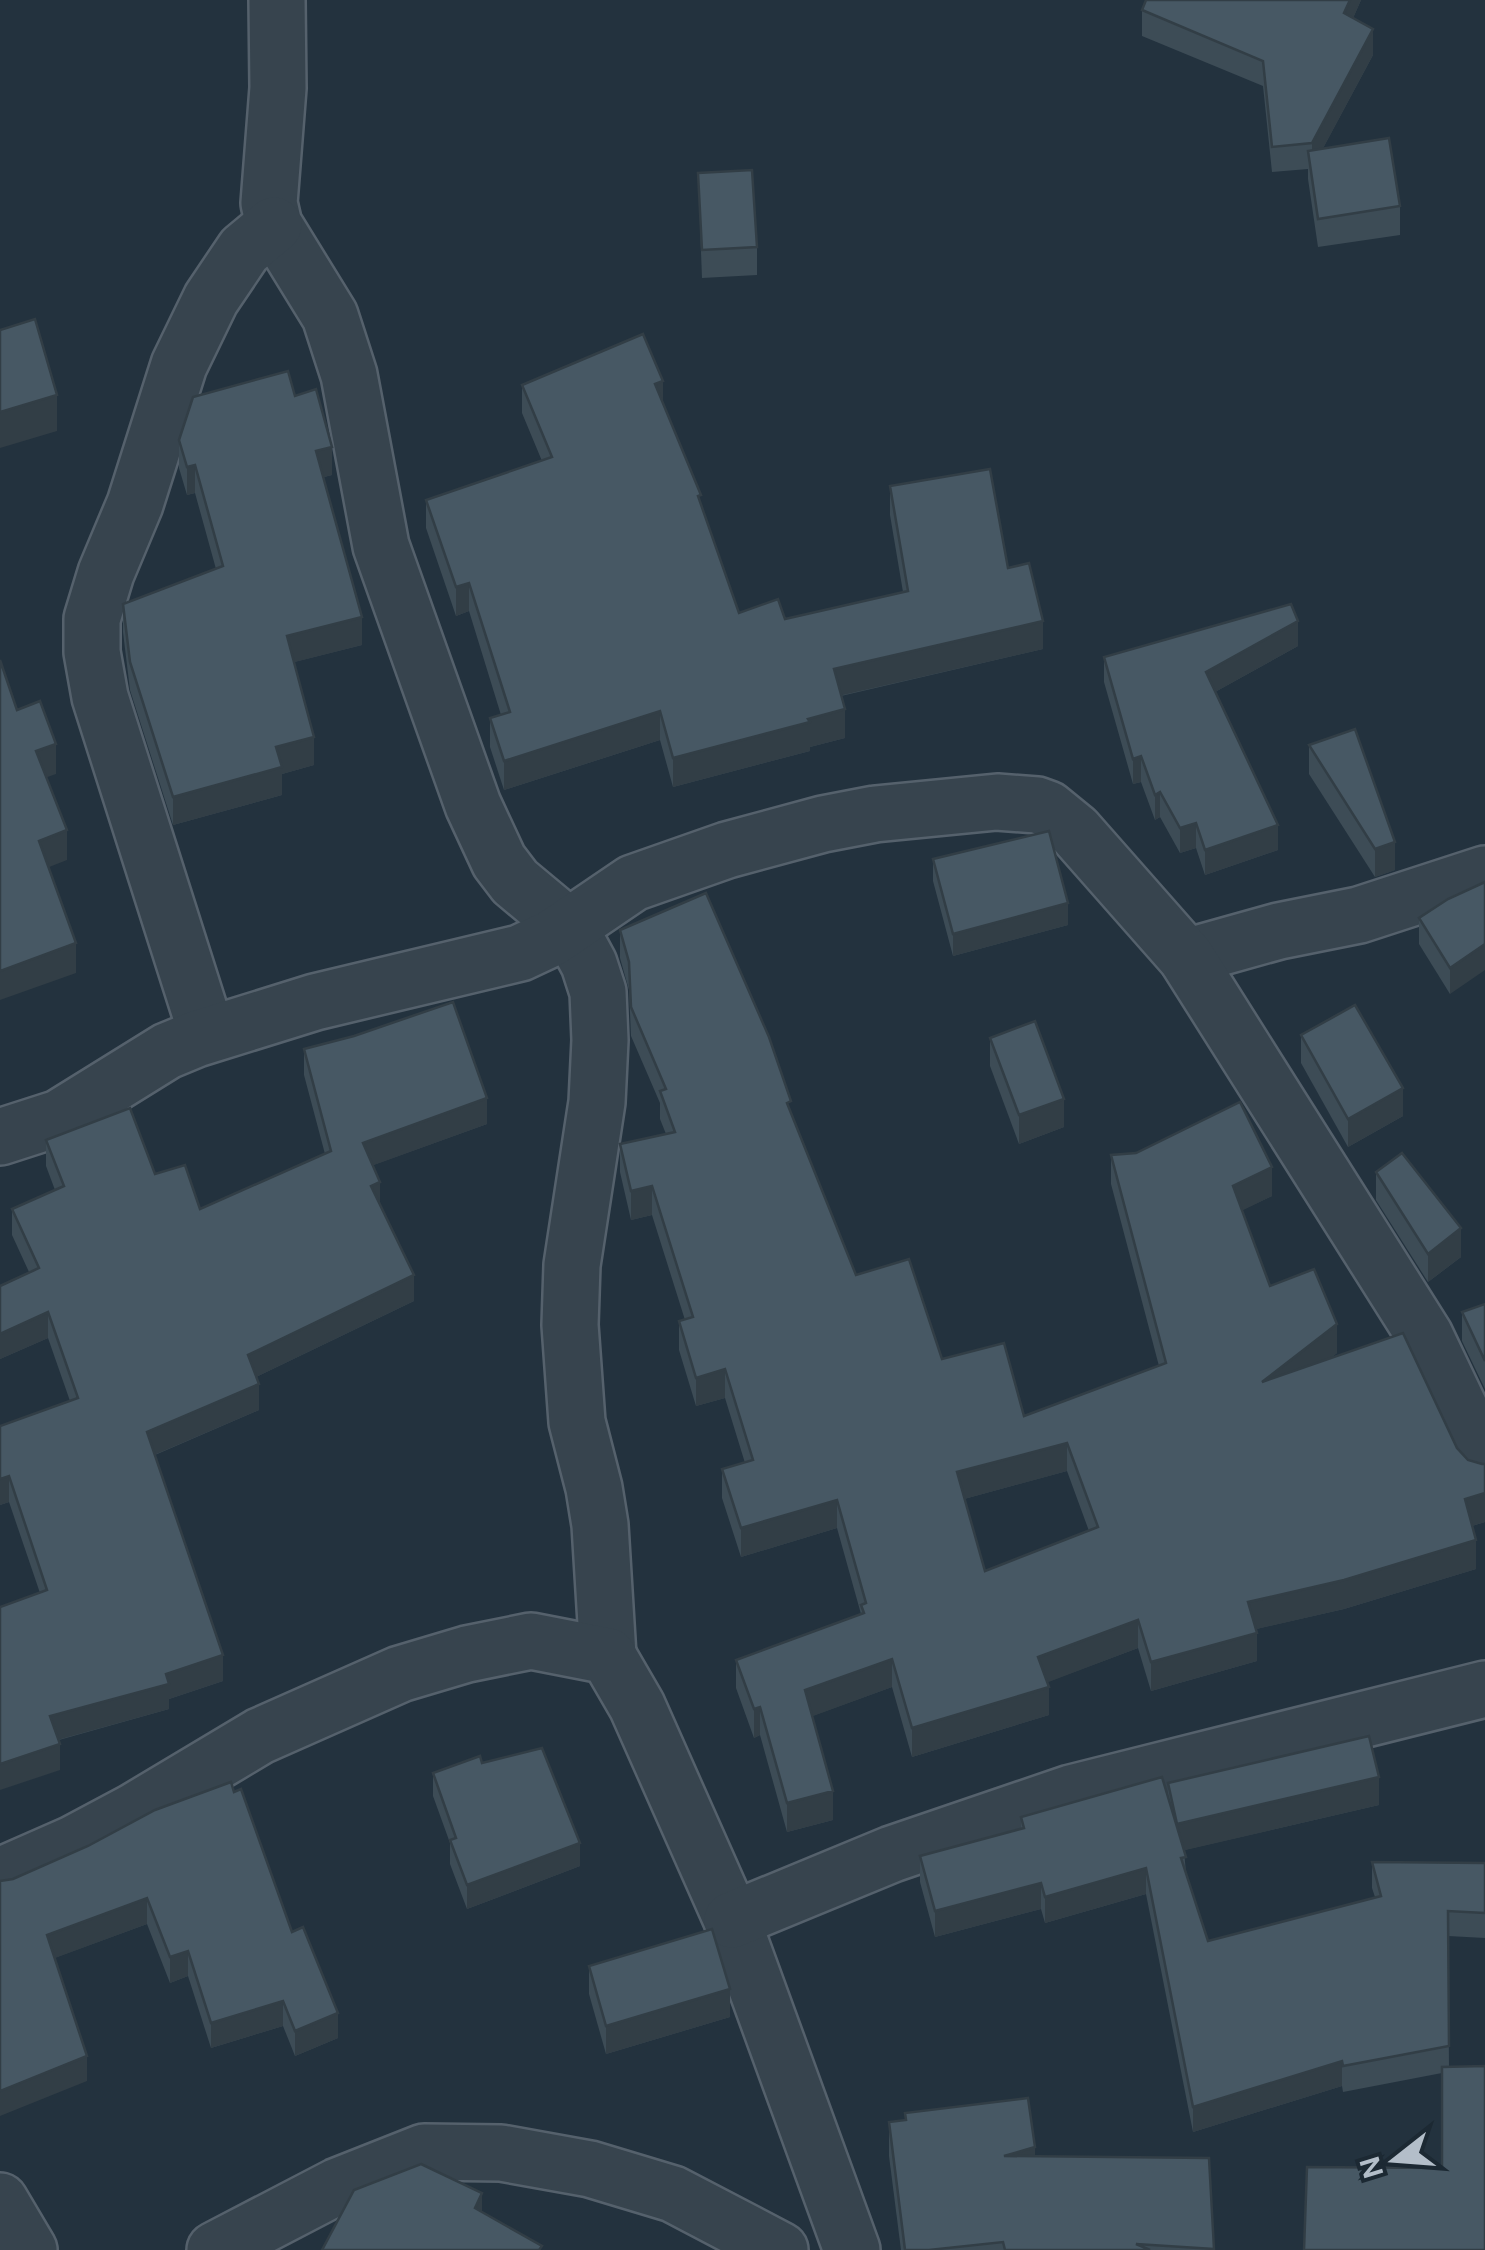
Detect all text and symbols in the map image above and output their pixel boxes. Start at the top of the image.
north arrow [1345,2110,1445,2210]
text: N [1351,2152,1392,2182]

